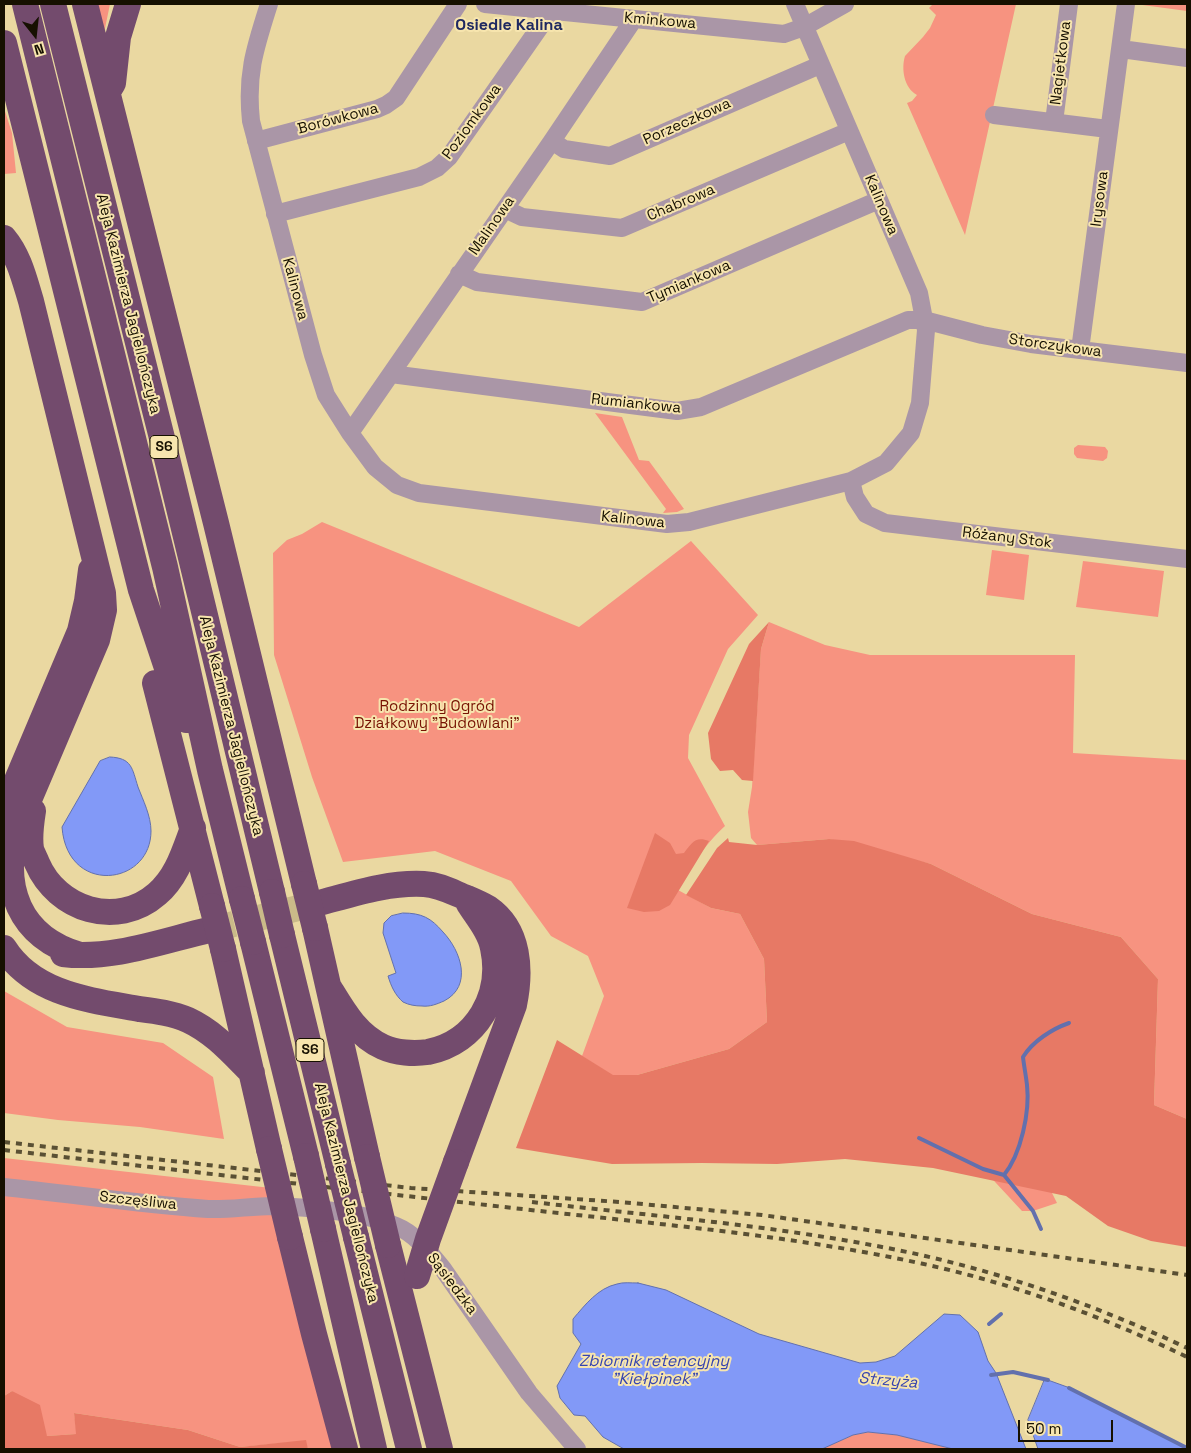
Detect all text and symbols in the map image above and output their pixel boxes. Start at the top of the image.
street label: Kminkowa [623,9,697,33]
north arrow [10,10,60,60]
district label: Osiedle Kalina [455,16,563,36]
street label: Nagietkowa [1047,20,1075,106]
text: N [32,39,46,59]
street label: Poziomkowa [439,81,505,163]
street label: Porzeczkowa [640,95,734,149]
street label: Borówkowa [296,100,380,138]
street label: Irysowa [1088,170,1112,228]
street label: Kalinowa [860,172,902,238]
street label: Chabrowa [644,181,718,225]
street label: Aleja Kazimierza Jagiellończyka [92,192,164,416]
street label: Malinowa [465,193,519,259]
street label: Kalinowa [278,256,312,322]
street label: Tymiankowa [645,256,733,308]
street label: Storczykowa [1007,331,1103,361]
street label: Rumiankowa [590,390,682,418]
road number: S6 [150,436,178,458]
street label: Kalinowa [600,508,666,532]
street label: Różany Stok [961,524,1053,552]
street label: Aleja Kazimierza Jagiellończyka [195,614,267,838]
park label: Rodzinny Ogród Działkowy "Budowlani" [354,698,520,733]
road number: S6 [296,1038,324,1062]
street label: Aleja Kazimierza Jagiellończyka [310,1081,382,1305]
street label: Szczęśliwa [98,1188,178,1214]
street label: Sąsiedzka [423,1250,481,1318]
water label: Zbiornik retencyjny "Kiełpinek" [579,1352,729,1390]
water label: Strzyża [858,1369,918,1393]
scale bar [1021,1410,1116,1442]
text: 50 m [1026,1419,1061,1438]

